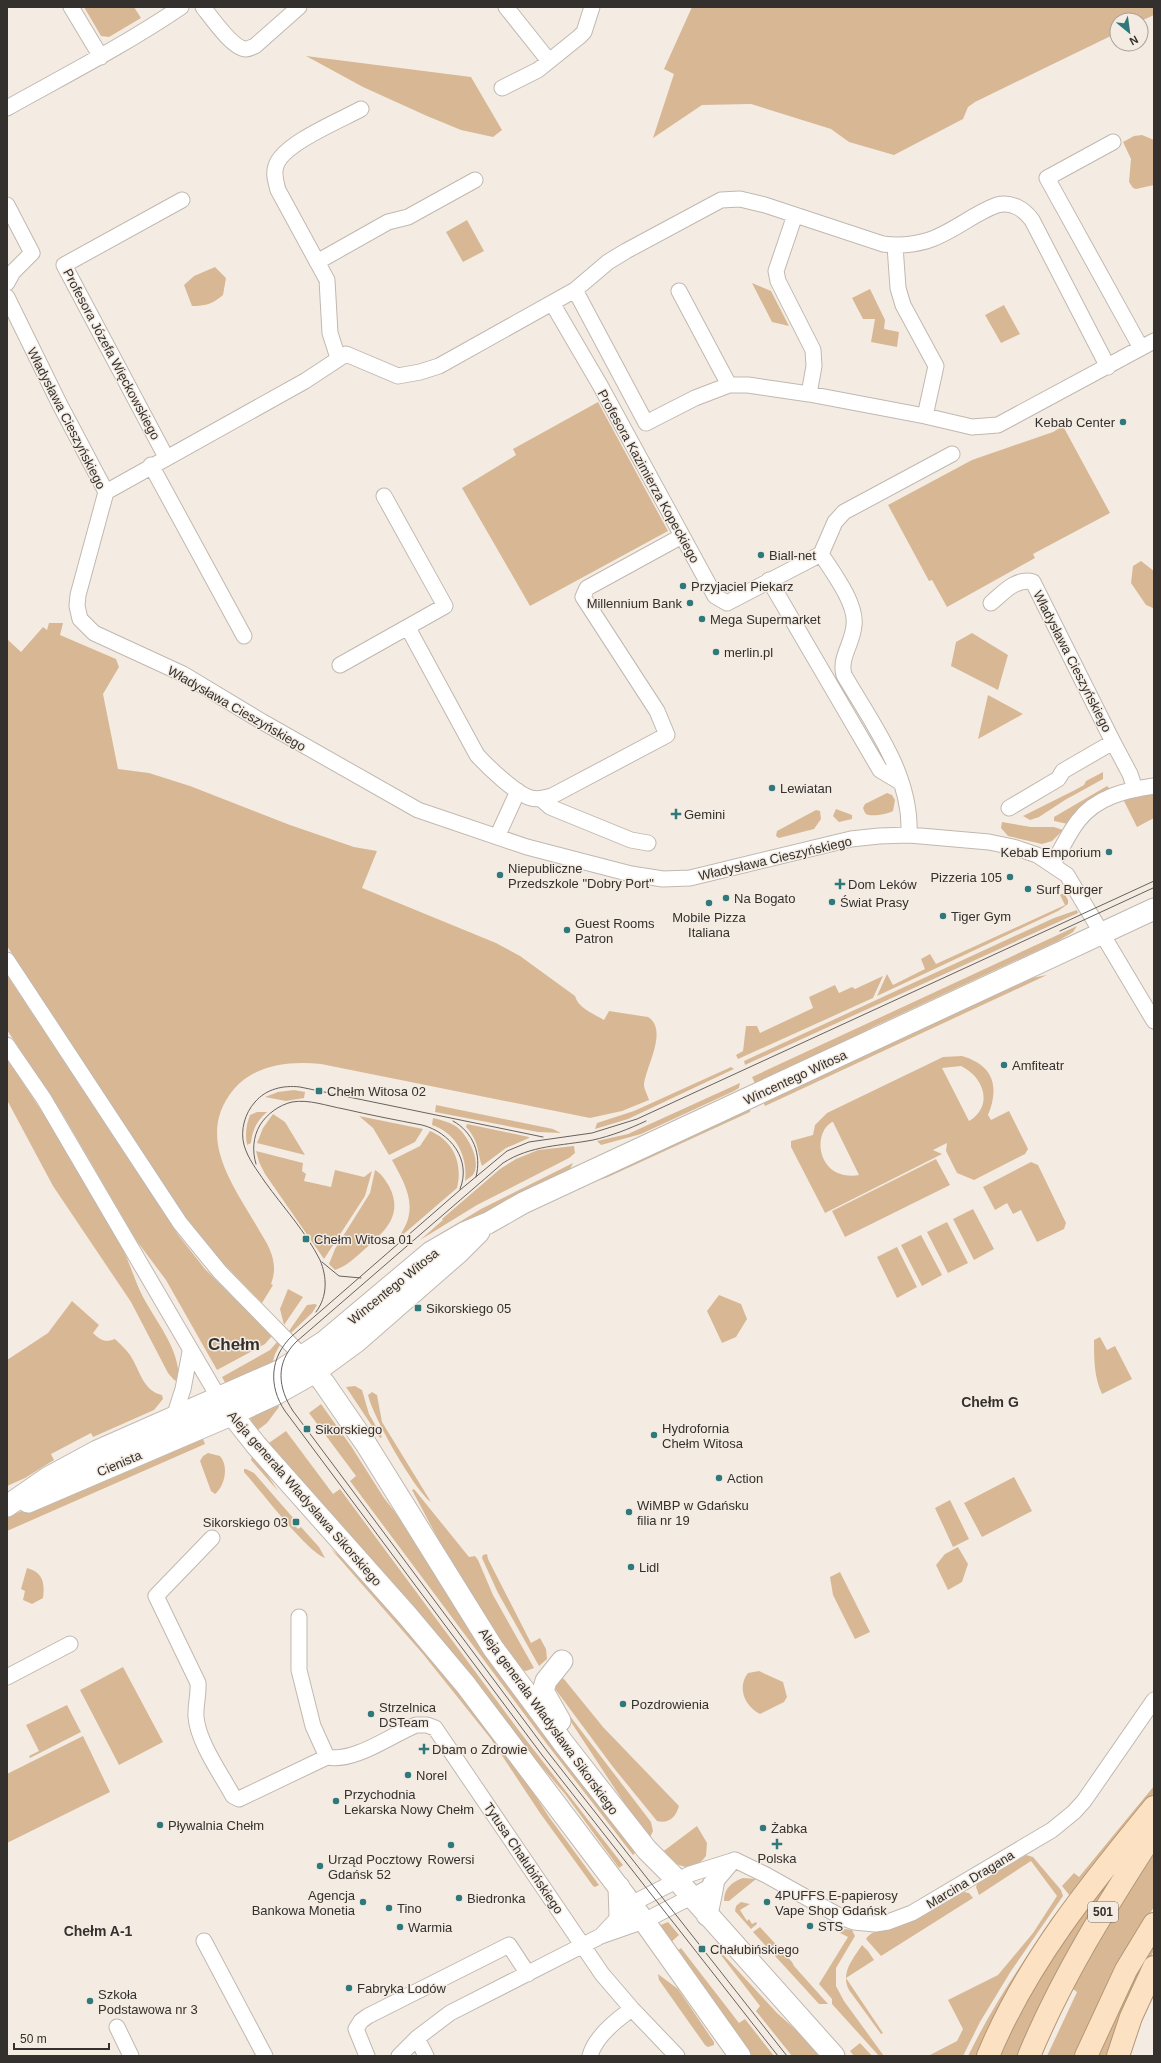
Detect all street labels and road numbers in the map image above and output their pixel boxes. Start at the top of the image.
street label: Profesora Józefa Więckowskiego [60,266,163,442]
street label: Władysława Cieszyńskiego [24,345,109,491]
street label: Profesora Kazimierza Kopeckiego [595,387,703,566]
street label: Władysława Cieszyńskiego [1030,588,1115,734]
street label: Władysława Cieszyńskiego [165,663,308,754]
street label: Władysława Cieszyńskiego [697,834,853,883]
street label: Wincentego Witosa [741,1047,850,1108]
street label: Wincentego Witosa [345,1245,442,1327]
street label: Aleja generała Władysława Sikorskiego [225,1408,385,1589]
street label: Cienista [95,1447,144,1480]
street label: Aleja generała Władysława Sikorskiego [476,1625,621,1817]
street label: Tytusa Chałubińskiego [481,1800,566,1917]
street label: Marcina Dragana [924,1847,1018,1912]
road number: 501 [1088,1902,1118,1922]

